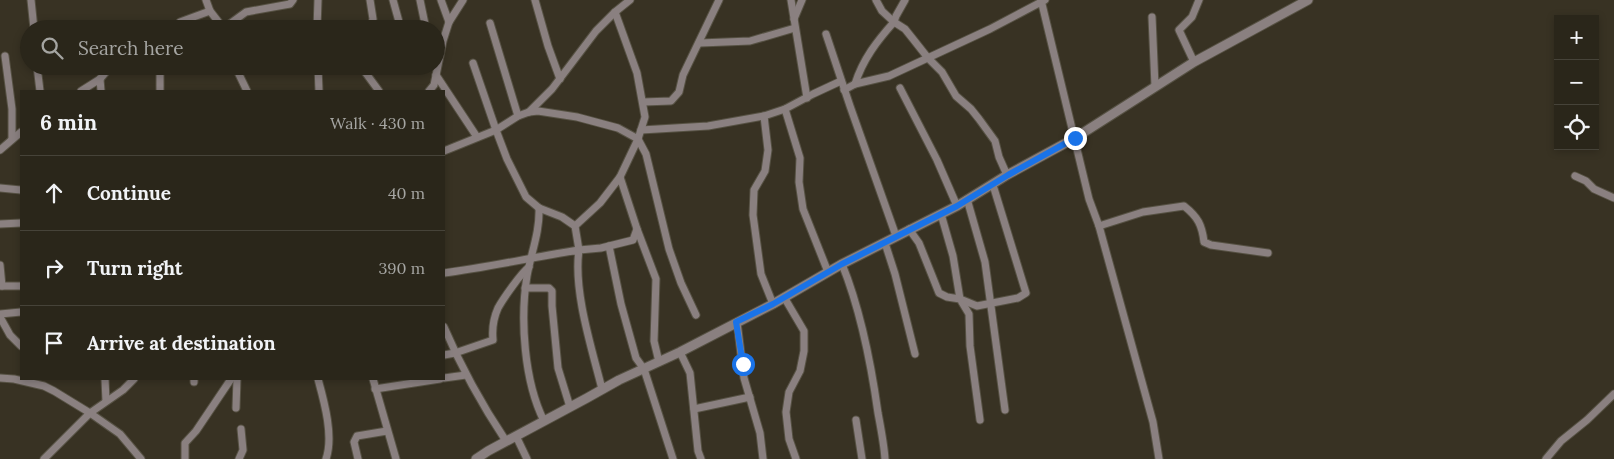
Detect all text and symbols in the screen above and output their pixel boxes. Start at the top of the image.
map controls [1554,15,1599,150]
button: + [1554,15,1599,60]
search box [20,20,445,75]
icon: search [38,34,66,62]
text: Search here [78,36,184,60]
button: − [1554,60,1599,105]
button: locate [1554,105,1599,150]
text: 6 min [40,109,97,136]
text: Walk · 430 m [330,113,425,133]
route end [1064,127,1087,150]
icon: ahead [40,179,68,207]
text: Continue [87,181,171,205]
text: 40 m [388,183,425,203]
icon: right [40,254,68,282]
text: Turn right [87,256,183,280]
text: 390 m [378,258,425,278]
icon: arrive [40,329,68,357]
text: Arrive at destination [87,331,276,355]
route start [732,353,755,376]

